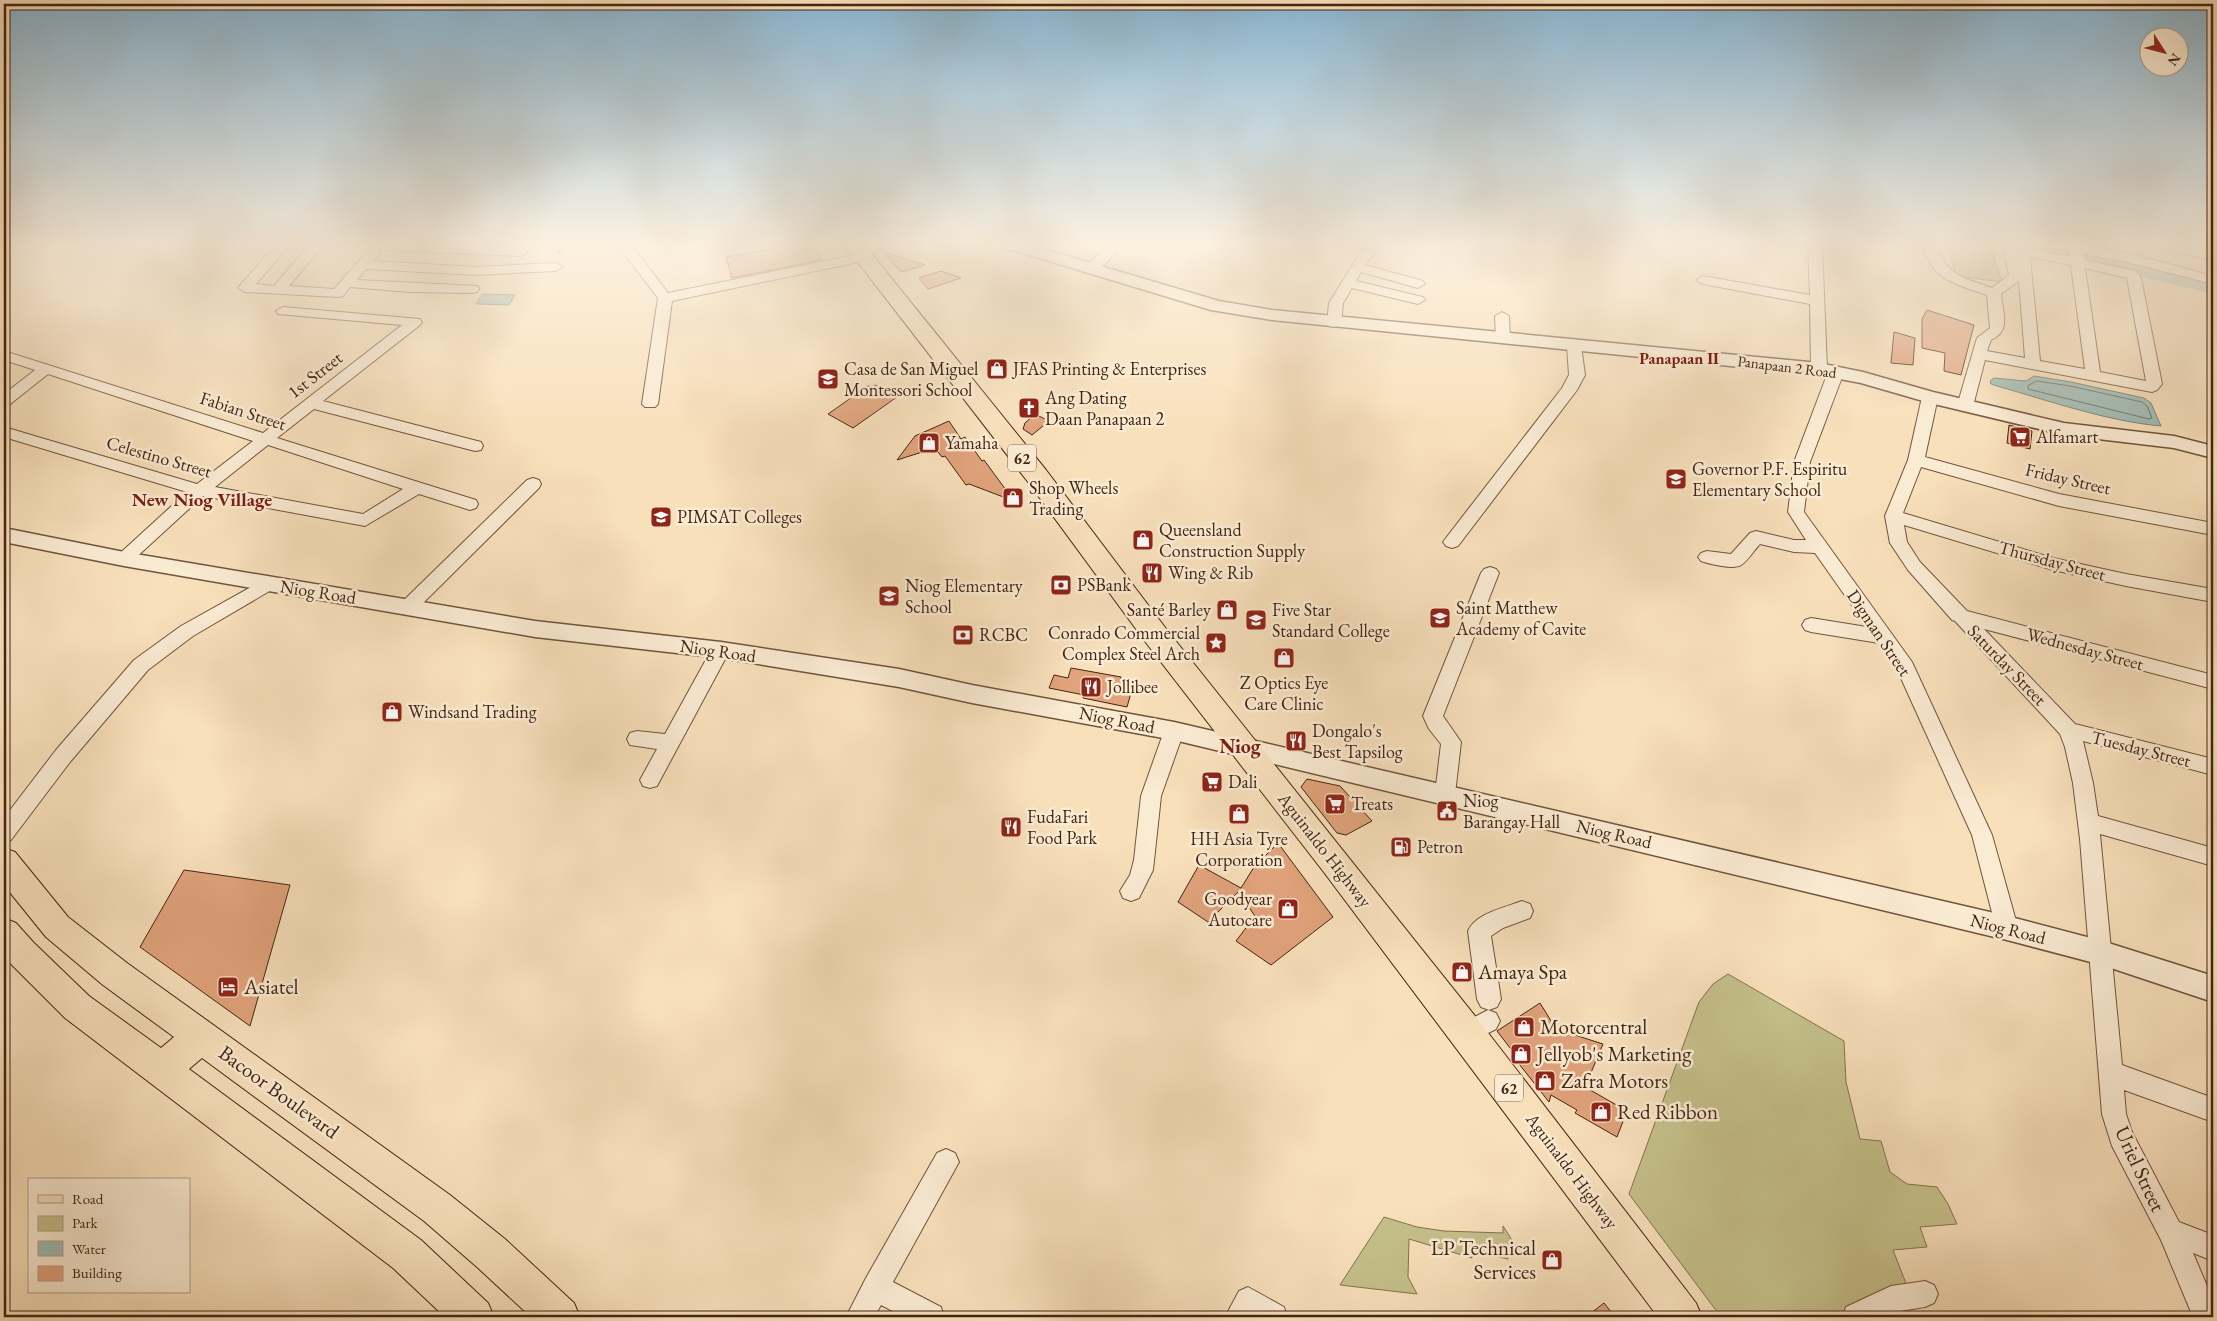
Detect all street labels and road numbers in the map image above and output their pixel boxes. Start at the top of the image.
street label: 1st Street [283,346,347,403]
street label: Panapaan 2 Road [1737,351,1838,382]
street label: Fabian Street [197,386,290,435]
street label: Celestino Street [104,431,215,483]
road number: 62 [1008,444,1036,472]
street label: Friday Street [2023,458,2113,500]
street label: Thursday Street [1996,535,2108,586]
street label: Niog Road [278,574,359,609]
street label: Digman Street [1842,585,1917,681]
street label: Saturday Street [1963,619,2052,710]
street label: Wednesday Street [2024,622,2146,675]
street label: Niog Road [678,634,759,667]
street label: Niog Road [1077,701,1158,738]
street label: Tuesday Street [2089,725,2193,772]
street label: Aguinaldo Highway [1273,787,1377,912]
street label: Niog Road [1574,814,1655,854]
street label: Niog Road [1968,908,2049,949]
street label: Bacoor Boulevard [214,1039,345,1145]
road number: 62 [1495,1074,1523,1102]
street label: Aguinaldo Highway [1521,1107,1624,1233]
street label: Uriel Street [2109,1122,2172,1216]

